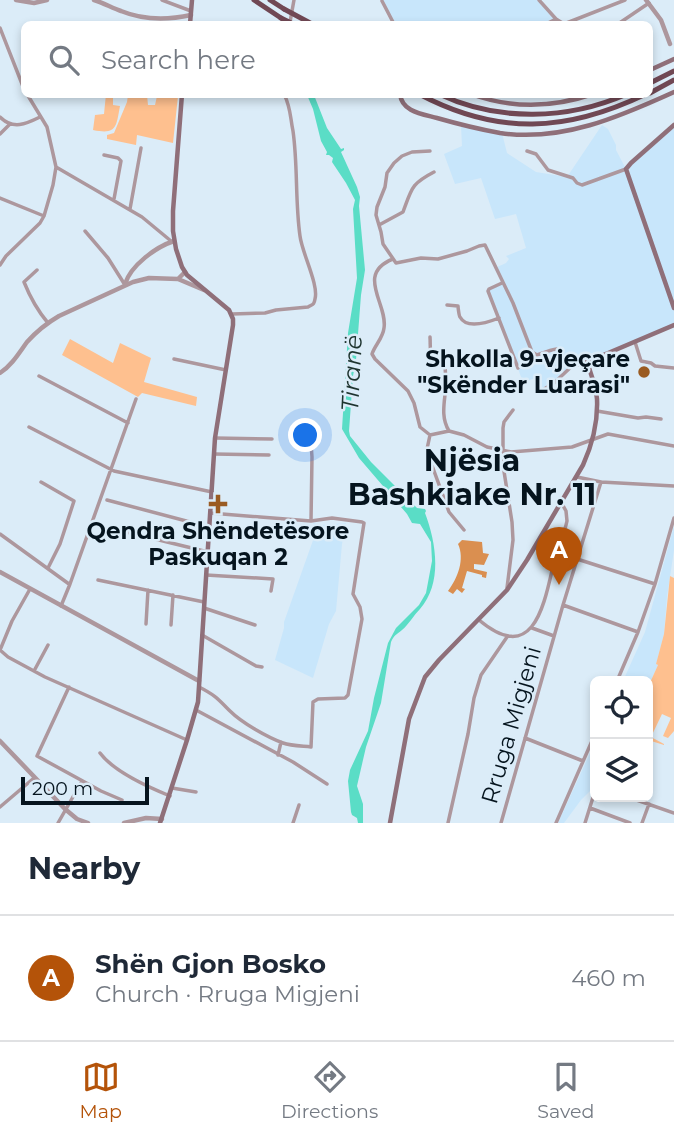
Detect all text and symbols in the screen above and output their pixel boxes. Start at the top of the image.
search box [21,21,653,98]
icon: search [45,41,83,79]
text: Search here [101,44,256,76]
water label: Tiranë [335,334,368,412]
place label: Shkolla 9-vjeçare "Skënder Luarasi" [417,345,630,399]
marker: Shkolla 9-vjeçare "Skënder Luarasi" [636,364,652,380]
your location [288,418,322,452]
district label: Njësia Bashkiake Nr. 11 [348,442,596,513]
marker: Qendra Shëndetësore Paskuqan 2 [208,494,228,514]
place label: Qendra Shëndetësore Paskuqan 2 [87,517,349,571]
pin: A [536,527,582,585]
street label: Rruga Migjeni [475,643,547,807]
map controls [590,676,653,802]
button: locate [590,676,653,739]
button: layers [590,739,653,802]
scale bar [21,774,149,806]
text: 200 m [32,777,93,800]
text: Nearby [28,850,140,887]
text: Shën Gjon Bosko [95,948,326,980]
text: A [42,964,60,992]
text: 460 m [571,964,646,992]
text: Church · Rruga Migjeni [95,980,360,1008]
tab: Map [80,1058,122,1123]
tab: Directions [281,1058,378,1123]
tab: Saved [537,1058,594,1123]

